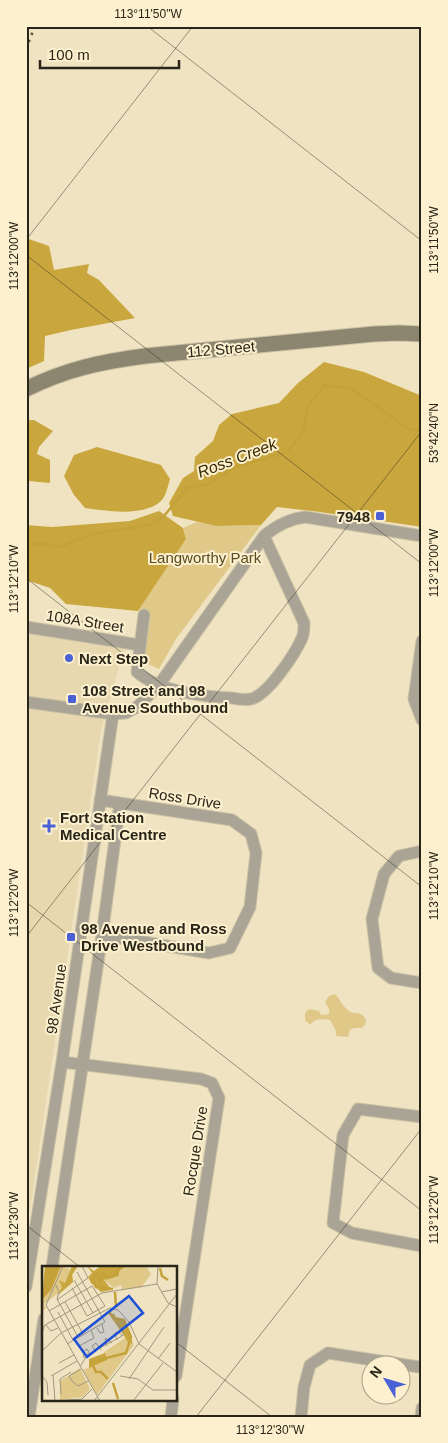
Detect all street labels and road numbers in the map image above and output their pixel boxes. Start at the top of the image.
street label: 112 Street [186,337,256,360]
street label: 108A Street [45,606,126,636]
street label: Ross Drive [147,784,223,812]
street label: 98 Avenue [43,963,69,1035]
street label: Rocque Drive [179,1105,211,1197]

